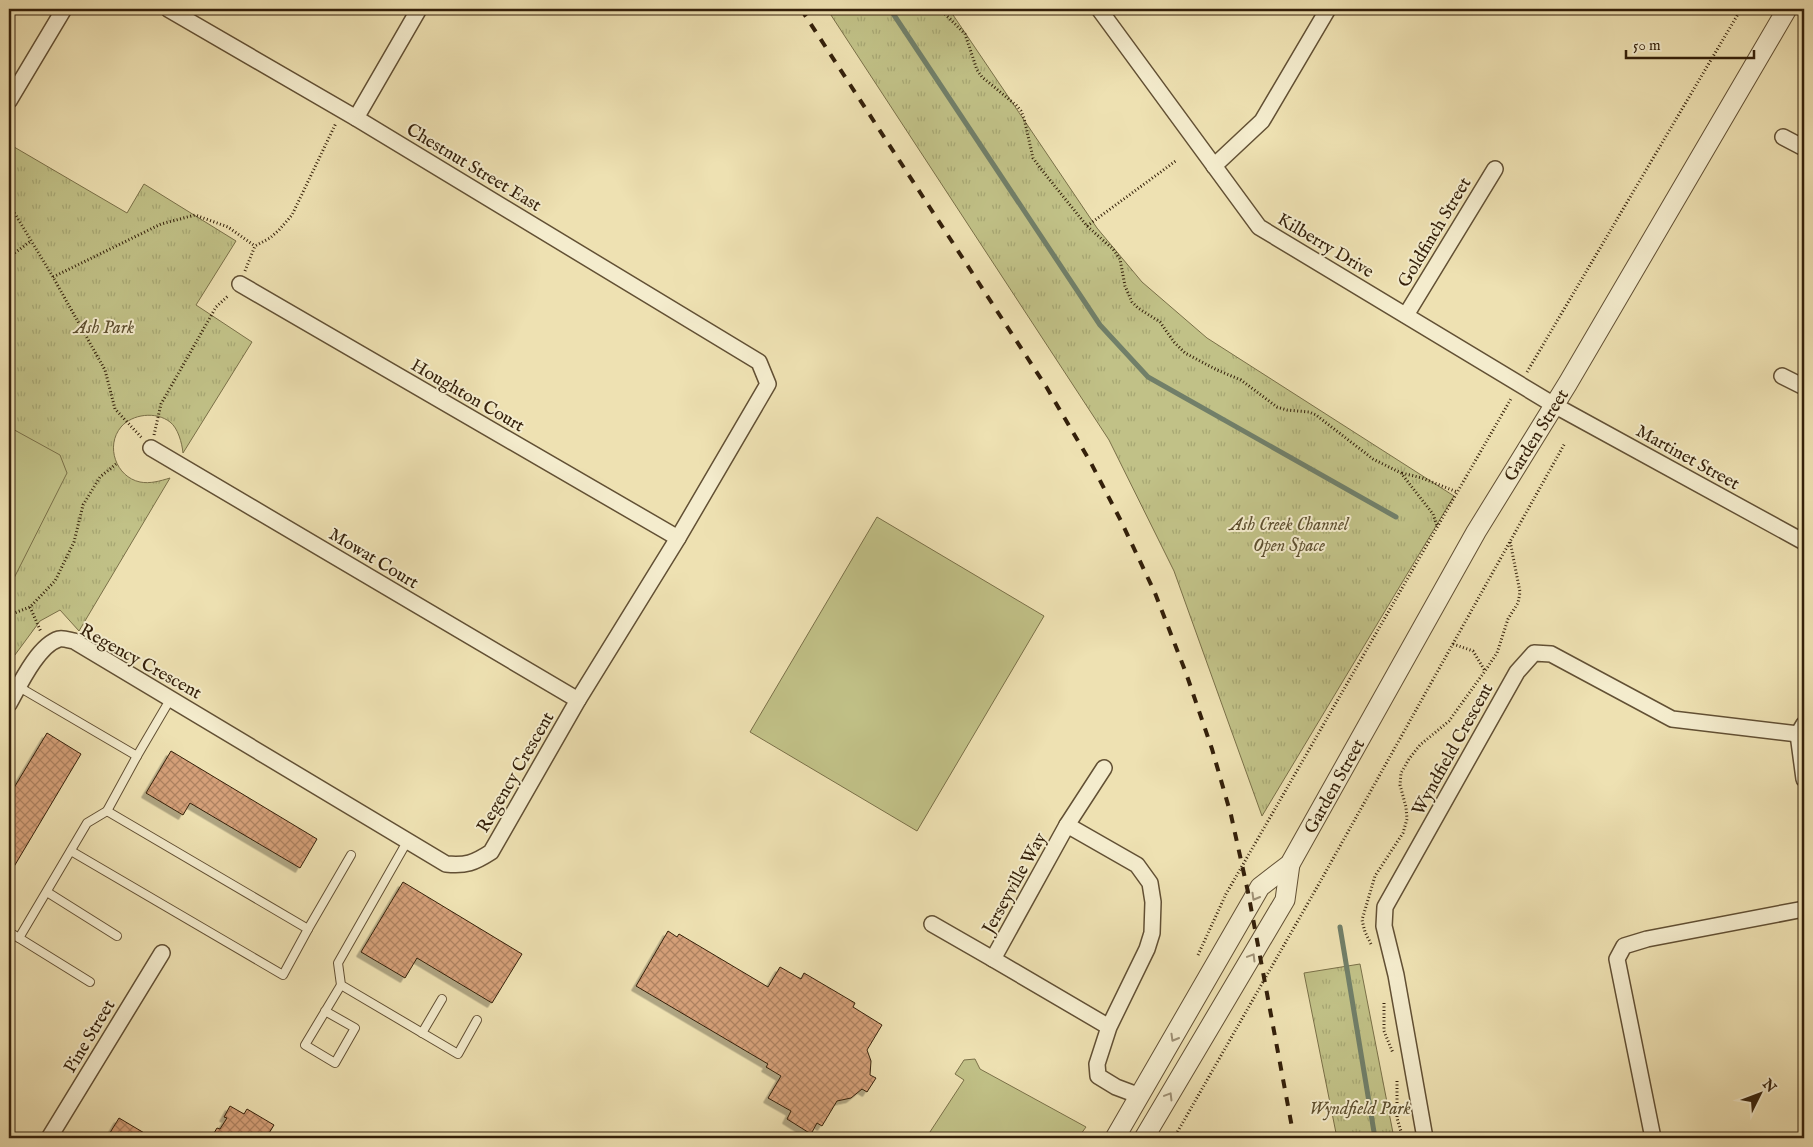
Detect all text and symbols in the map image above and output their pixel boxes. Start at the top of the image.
scale bar [1626,28,1753,60]
text: 50 m [1633,36,1661,55]
street label: Chestnut Street East [402,119,545,218]
street label: Goldfinch Street [1393,174,1477,292]
street label: Kilberry Drive [1273,208,1378,284]
park label: Ash Park [72,317,134,340]
street label: Houghton Court [406,355,528,438]
street label: Garden Street [1500,385,1575,486]
street label: Martinet Street [1631,420,1743,496]
park label: Ash Creek Channel Open Space [1228,514,1350,558]
street label: Mowat Court [324,524,422,595]
street label: Regency Crescent [75,619,205,705]
street label: Wyndfield Crescent [1407,680,1499,820]
street label: Regency Crescent [472,708,560,837]
street label: Garden Street [1300,735,1371,838]
street label: Jerseyville Way [977,829,1053,940]
one-way arrow [1251,891,1261,900]
one-way arrow [1246,953,1256,962]
street label: Pine Street [59,996,121,1078]
one-way arrow [1170,1032,1180,1041]
north arrow [1736,1070,1786,1120]
text: N [1758,1075,1780,1096]
one-way arrow [1163,1093,1173,1102]
park label: Wyndfield Park [1309,1098,1411,1121]

